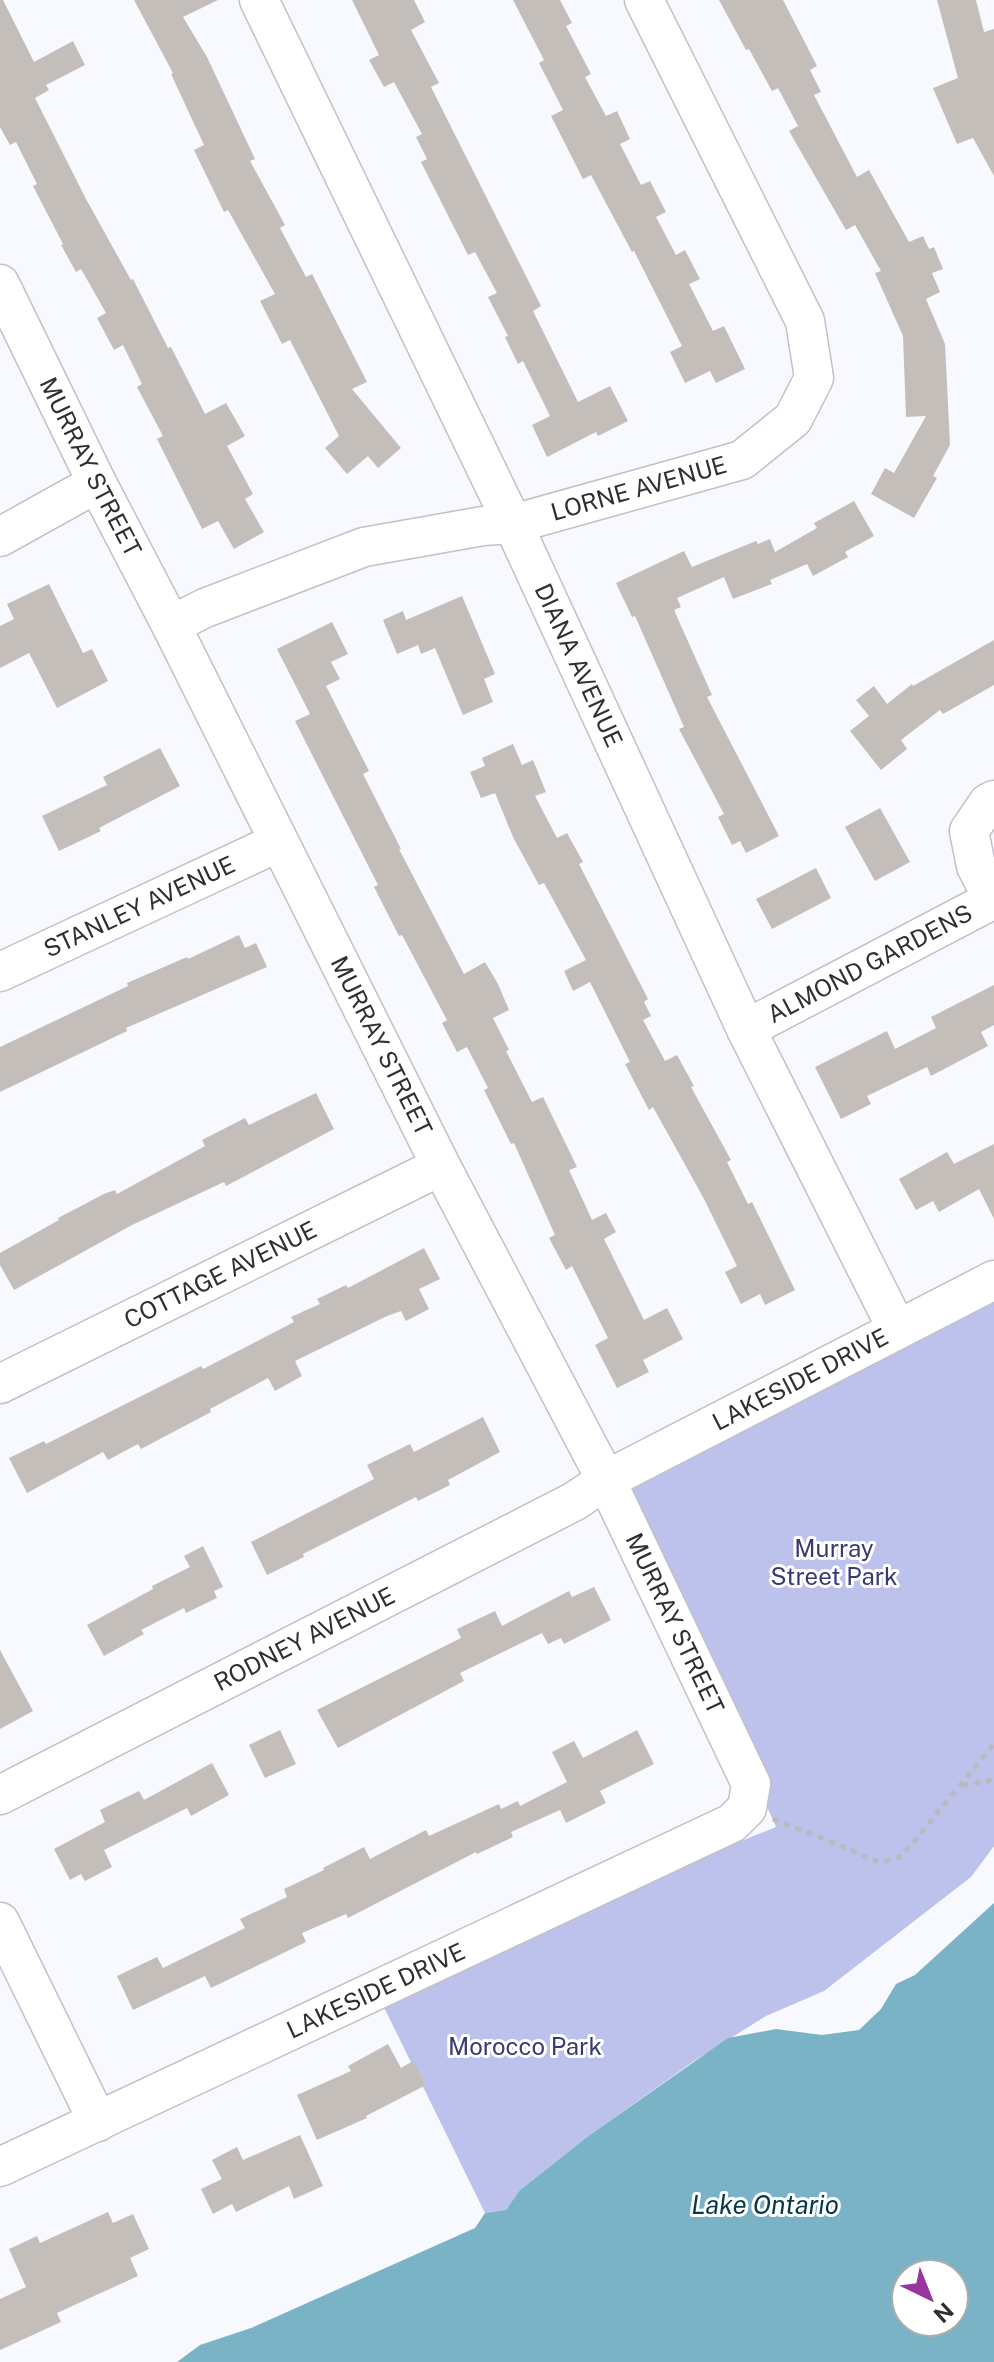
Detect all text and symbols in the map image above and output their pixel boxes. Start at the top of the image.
street label: MURRAY STREET [35,372,148,561]
street label: LORNE AVENUE [548,450,730,526]
street label: DIANA AVENUE [529,579,629,751]
street label: STANLEY AVENUE [39,850,239,963]
street label: ALMOND GARDENS [762,898,977,1028]
street label: MURRAY STREET [326,951,438,1140]
street label: COTTAGE AVENUE [119,1215,321,1333]
street label: LAKESIDE DRIVE [708,1322,892,1436]
street label: MURRAY STREET [620,1528,730,1718]
park label: Murray Street Park [770,1534,898,1590]
street label: RODNEY AVENUE [209,1581,399,1696]
street label: LAKESIDE DRIVE [282,1937,469,2044]
park label: Morocco Park [448,2032,602,2060]
water label: Lake Ontario [691,2189,839,2220]
north arrow [890,2258,970,2338]
text: N [928,2297,959,2328]

